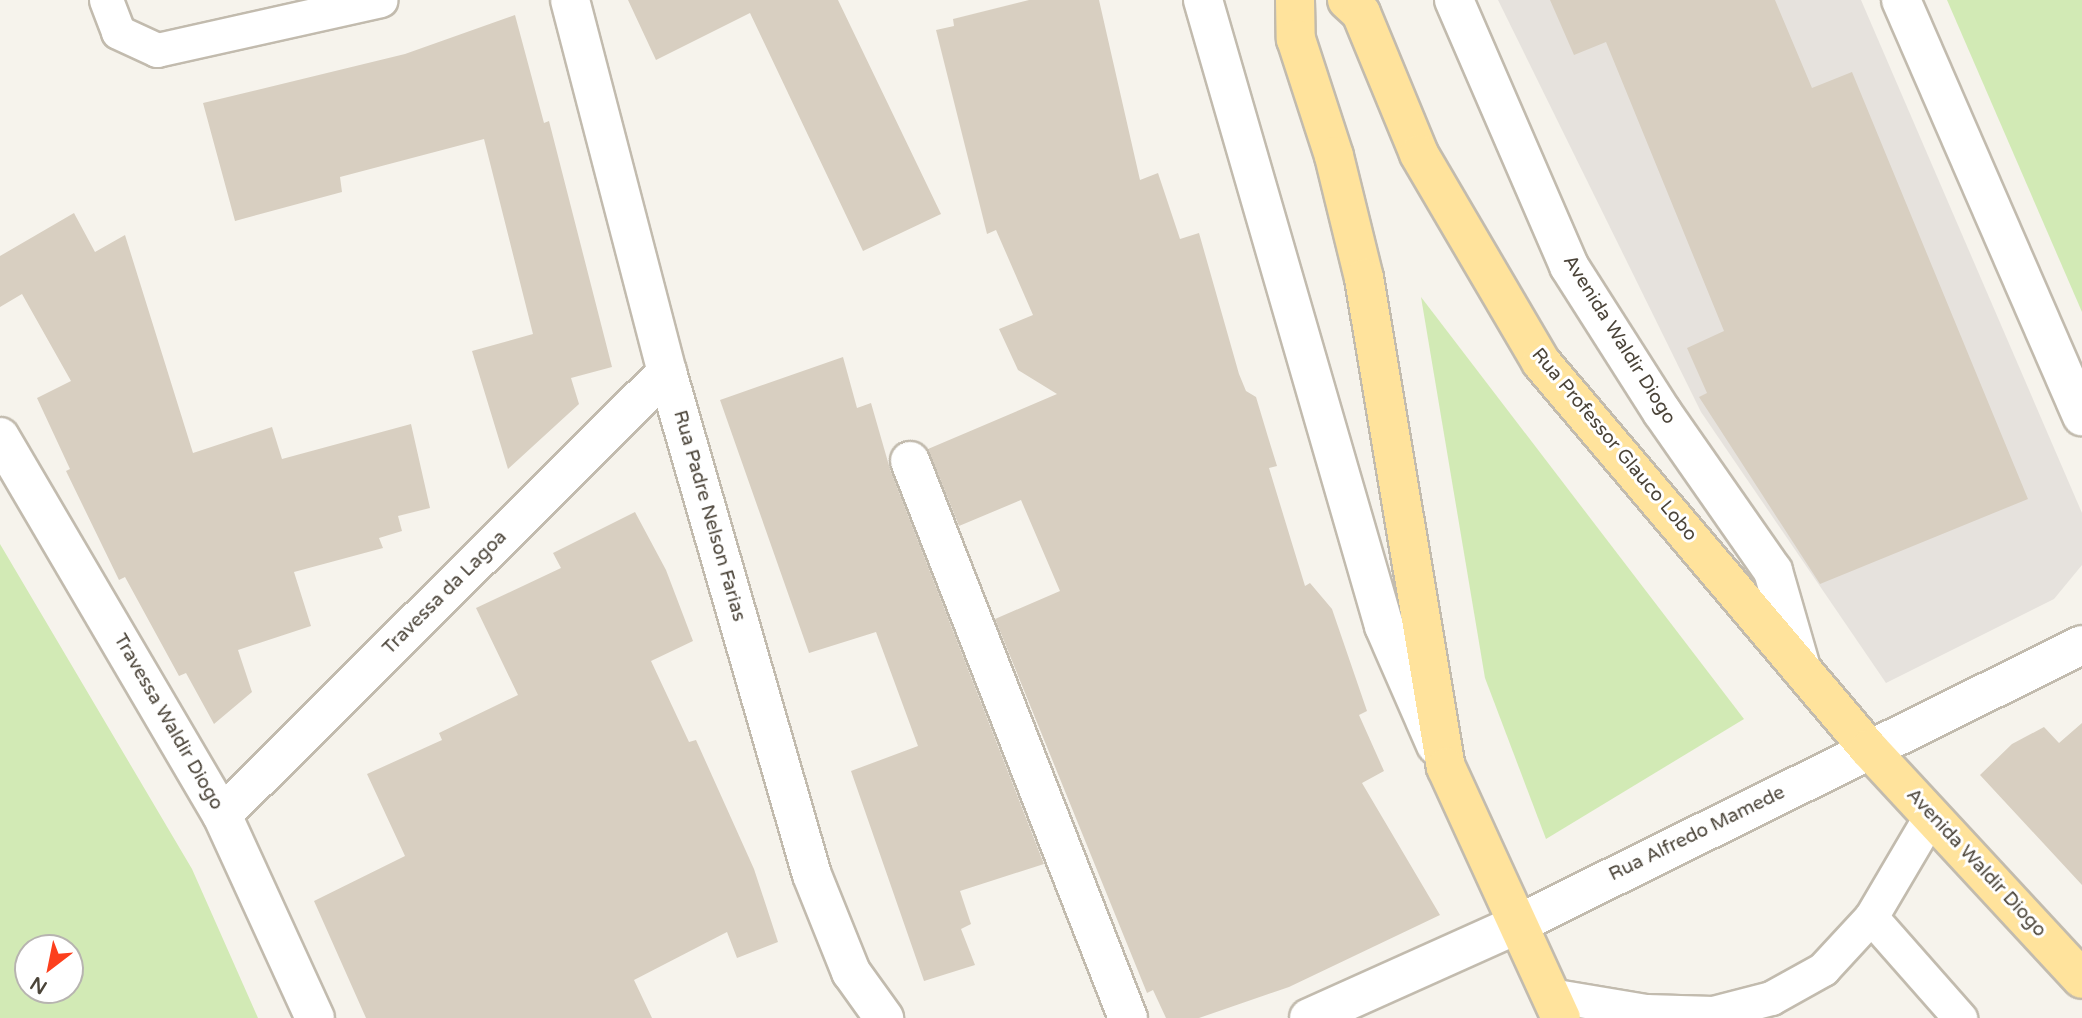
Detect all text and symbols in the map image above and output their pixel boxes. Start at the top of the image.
street label: Avenida Waldir Diogo [1558,251,1680,429]
street label: Rua Professor Glauco Lobo [1526,344,1702,546]
street label: Rua Padre Nelson Farias [668,408,750,624]
street label: Travessa da Lagoa [378,526,512,660]
street label: Travessa Waldir Diogo [108,630,228,814]
street label: Rua Alfredo Mamede [1605,781,1789,887]
street label: Avenida Waldir Diogo [1901,784,2051,942]
north arrow [14,934,84,1004]
text: N [27,972,51,998]

